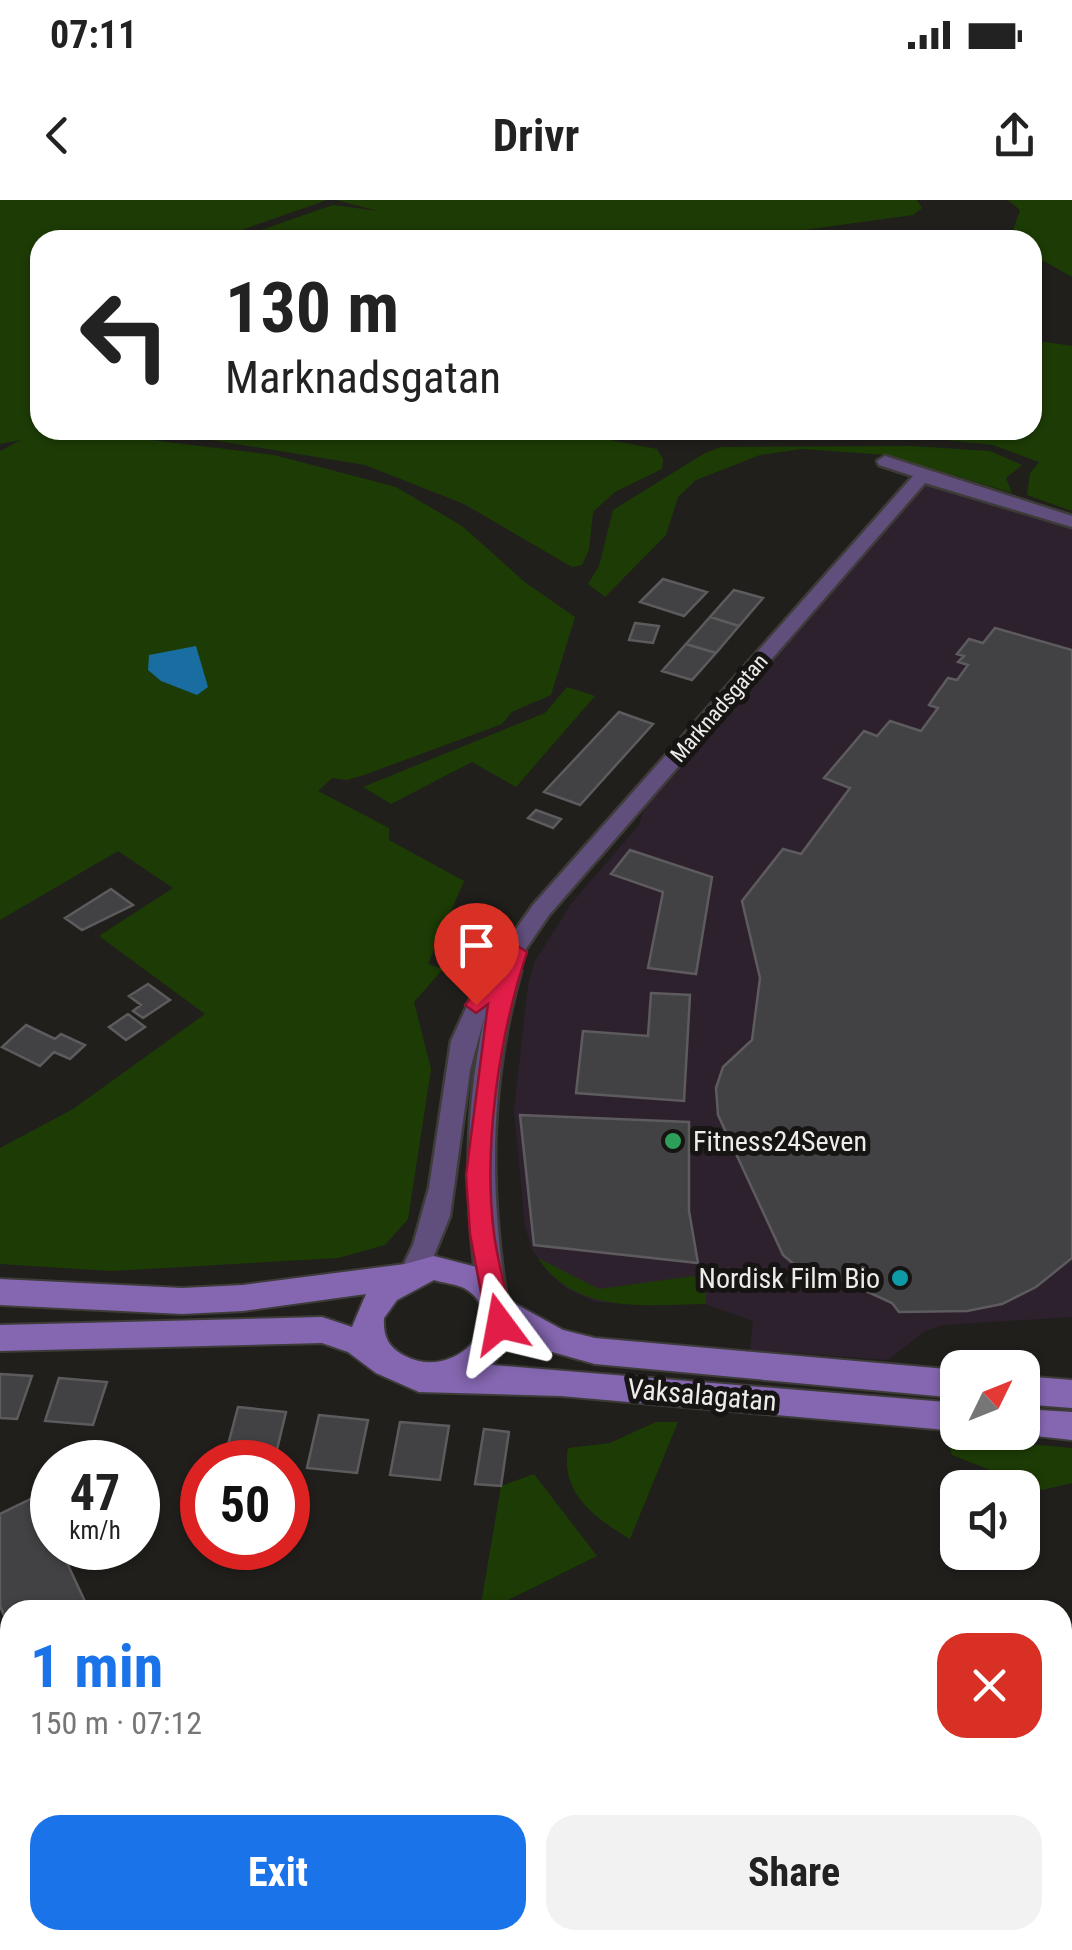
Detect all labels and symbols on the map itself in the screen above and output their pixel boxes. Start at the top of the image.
street label: Marknadsgatan [665,649,773,767]
pin [434,903,519,1006]
place label: Fitness24Seven [693,1125,867,1158]
marker: Fitness24Seven [662,1130,684,1152]
place label: Nordisk Film Bio [699,1262,880,1295]
marker: Nordisk Film Bio [889,1267,911,1289]
position arrow [448,1272,552,1376]
north arrow [940,1350,1040,1450]
street label: Vaksalagatan [626,1372,778,1418]
speed limit sign: 50 [180,1440,310,1570]

